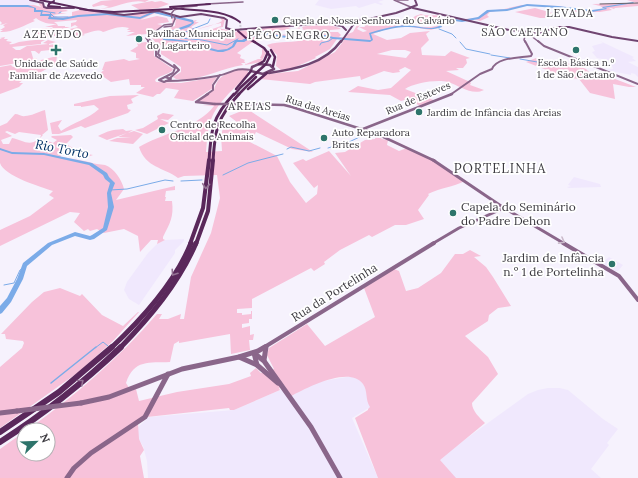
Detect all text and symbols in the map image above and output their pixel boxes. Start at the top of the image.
district label: LEVADA [546,6,594,20]
place label: Capela de Nossa Senhora do Calvário [283,14,455,27]
marker: Capela de Nossa Senhora do Calvário [270,15,280,25]
district label: SÃO CAETANO [481,25,569,39]
district label: AZEVEDO [23,27,82,41]
place label: Pavilhão Municipal do Lagarteiro [147,27,235,52]
district label: PÊGO NEGRO [248,28,330,42]
marker: Pavilhão Municipal do Lagarteiro [134,34,144,44]
marker: Unidade de Saúde Familiar de Azevedo [50,44,62,56]
marker: Escola Básica n.º 1 de São Caetano [571,45,581,55]
place label: Escola Básica n.º 1 de São Caetano [537,56,615,81]
place label: Unidade de Saúde Familiar de Azevedo [10,57,103,82]
street label: Rua de Esteves [384,78,453,118]
street label: Rua das Areias [284,92,352,124]
district label: AREIAS [227,99,272,113]
place label: Jardim de Infância das Areias [426,106,562,119]
marker: Jardim de Infância das Areias [414,107,424,117]
place label: Centro de Recolha Oficial de Animais [170,118,256,143]
marker: Centro de Recolha Oficial de Animais [157,125,167,135]
place label: Auto Reparadora Brites [331,126,410,151]
marker: Auto Reparadora Brites [319,133,329,143]
water label: Rio Torto [34,135,91,163]
district label: PORTELINHA [454,160,546,177]
one-way arrow [201,183,210,189]
place label: Capela do Seminário do Padre Dehon [461,199,576,228]
marker: Capela do Seminário do Padre Dehon [448,208,458,218]
one-way arrow [558,236,565,244]
place label: Jardim de Infância n.º 1 de Portelinha [501,250,604,279]
marker: Jardim de Infância n.º 1 de Portelinha [607,259,617,269]
street label: Rua da Portelinha [288,260,380,324]
one-way arrow [172,269,179,276]
one-way arrow [76,380,83,387]
north arrow [16,422,56,462]
text: N [37,431,54,445]

